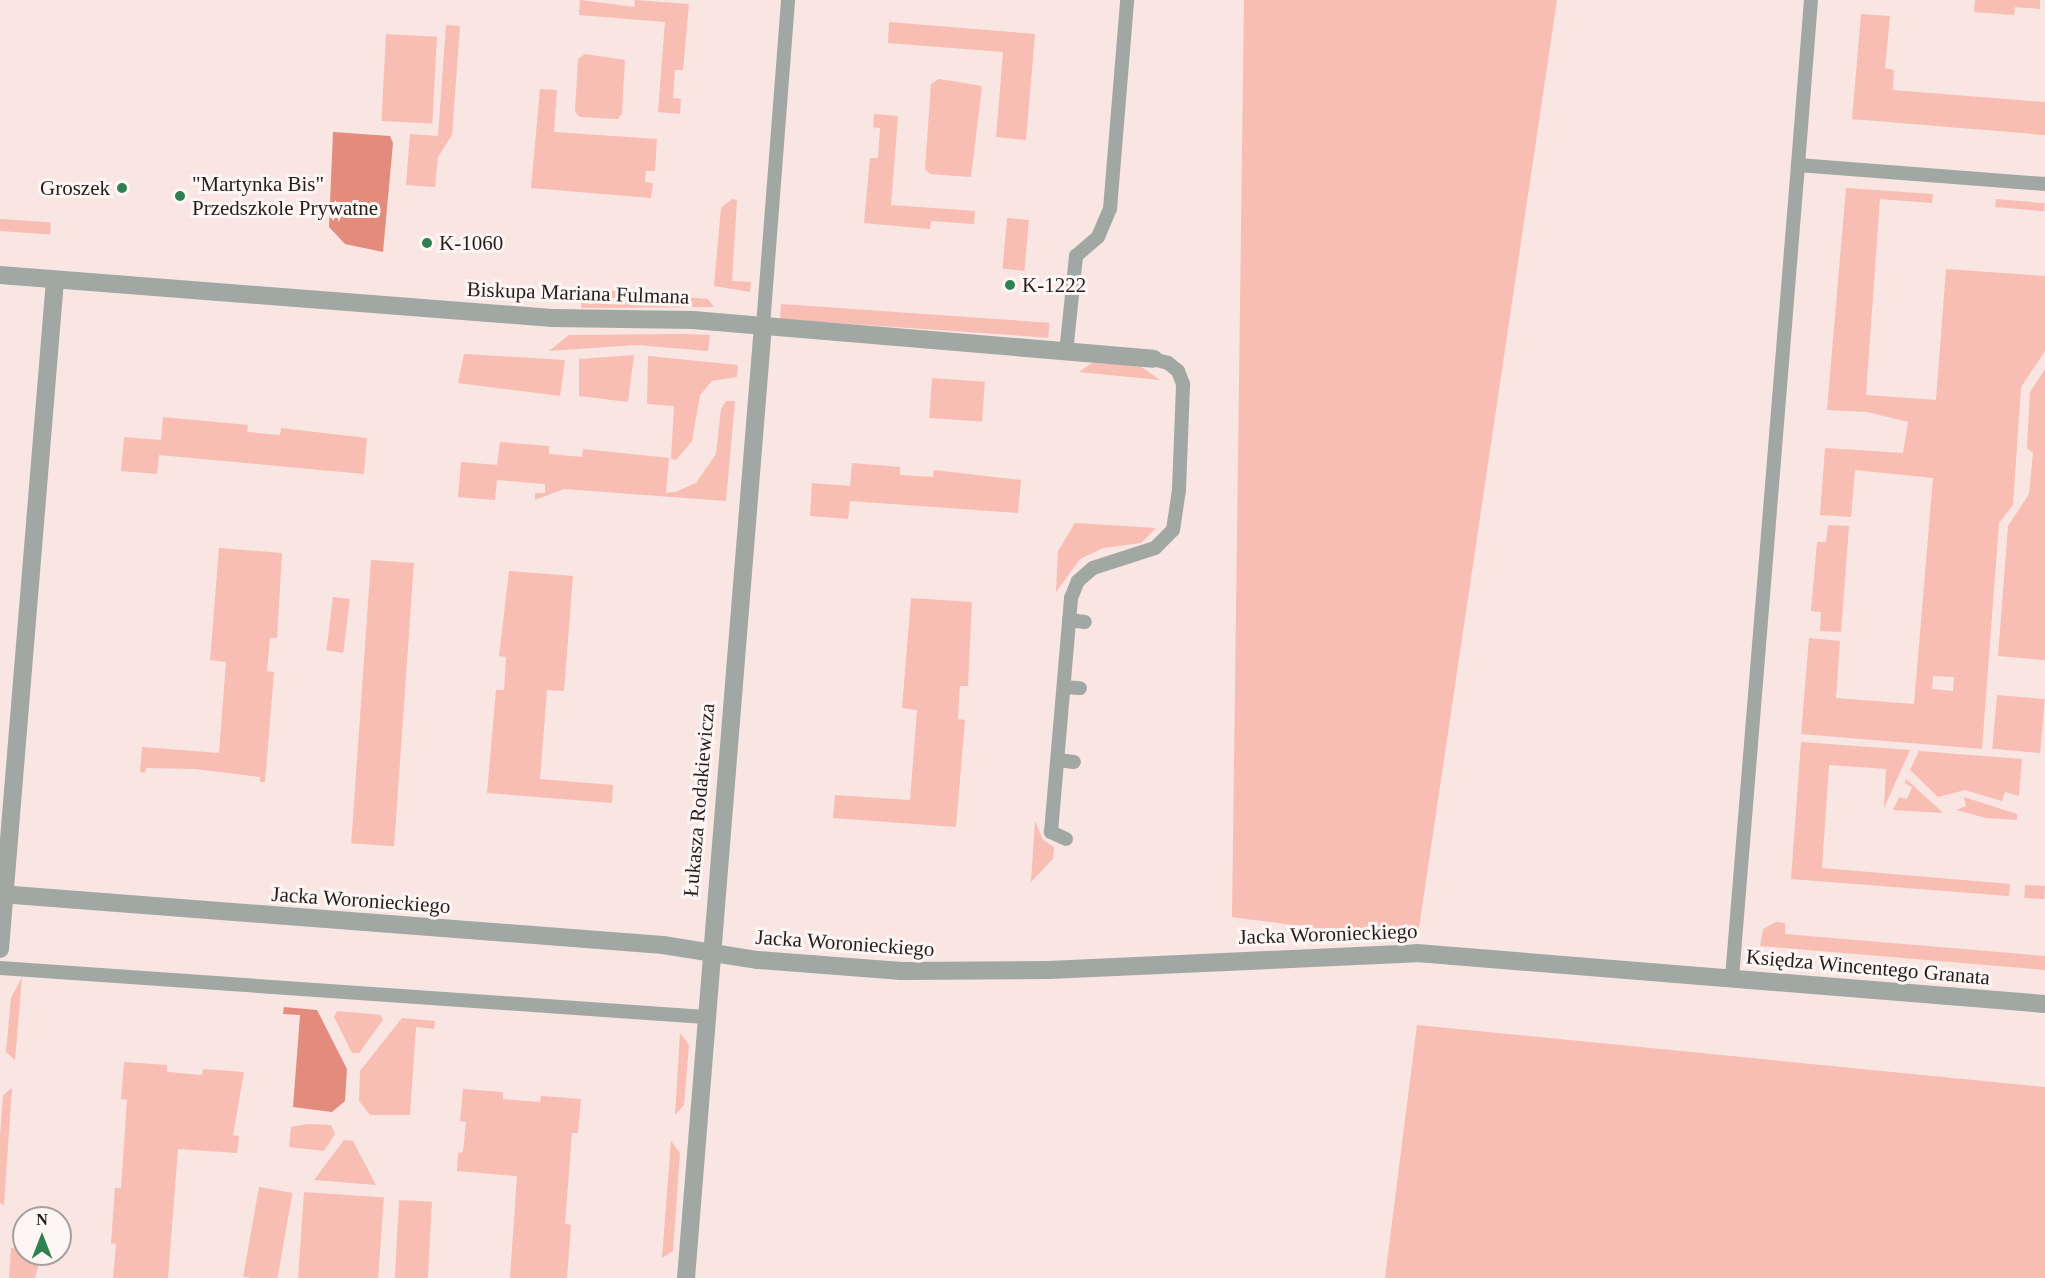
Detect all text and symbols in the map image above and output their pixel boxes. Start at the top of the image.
place label: "Martynka Bis" Przedszkole Prywatne [192,171,378,221]
place label: Groszek [40,175,110,201]
marker: Groszek [115,181,129,195]
marker: "Martynka Bis" Przedszkole Prywatne [173,189,187,203]
place label: K-1060 [439,230,503,256]
marker: K-1060 [420,236,434,250]
place label: K-1222 [1022,272,1086,298]
street label: Biskupa Mariana Fulmana [466,277,690,309]
marker: K-1222 [1003,278,1017,292]
street label: Łukasza Rodakiewicza [678,702,720,898]
street label: Jacka Woronieckiego [271,881,451,919]
street label: Jacka Woronieckiego [1238,918,1418,950]
street label: Jacka Woronieckiego [755,924,935,962]
street label: Księdza Wincentego Granata [1745,944,1991,990]
north arrow [12,1206,72,1266]
text: N [36,1211,48,1228]

